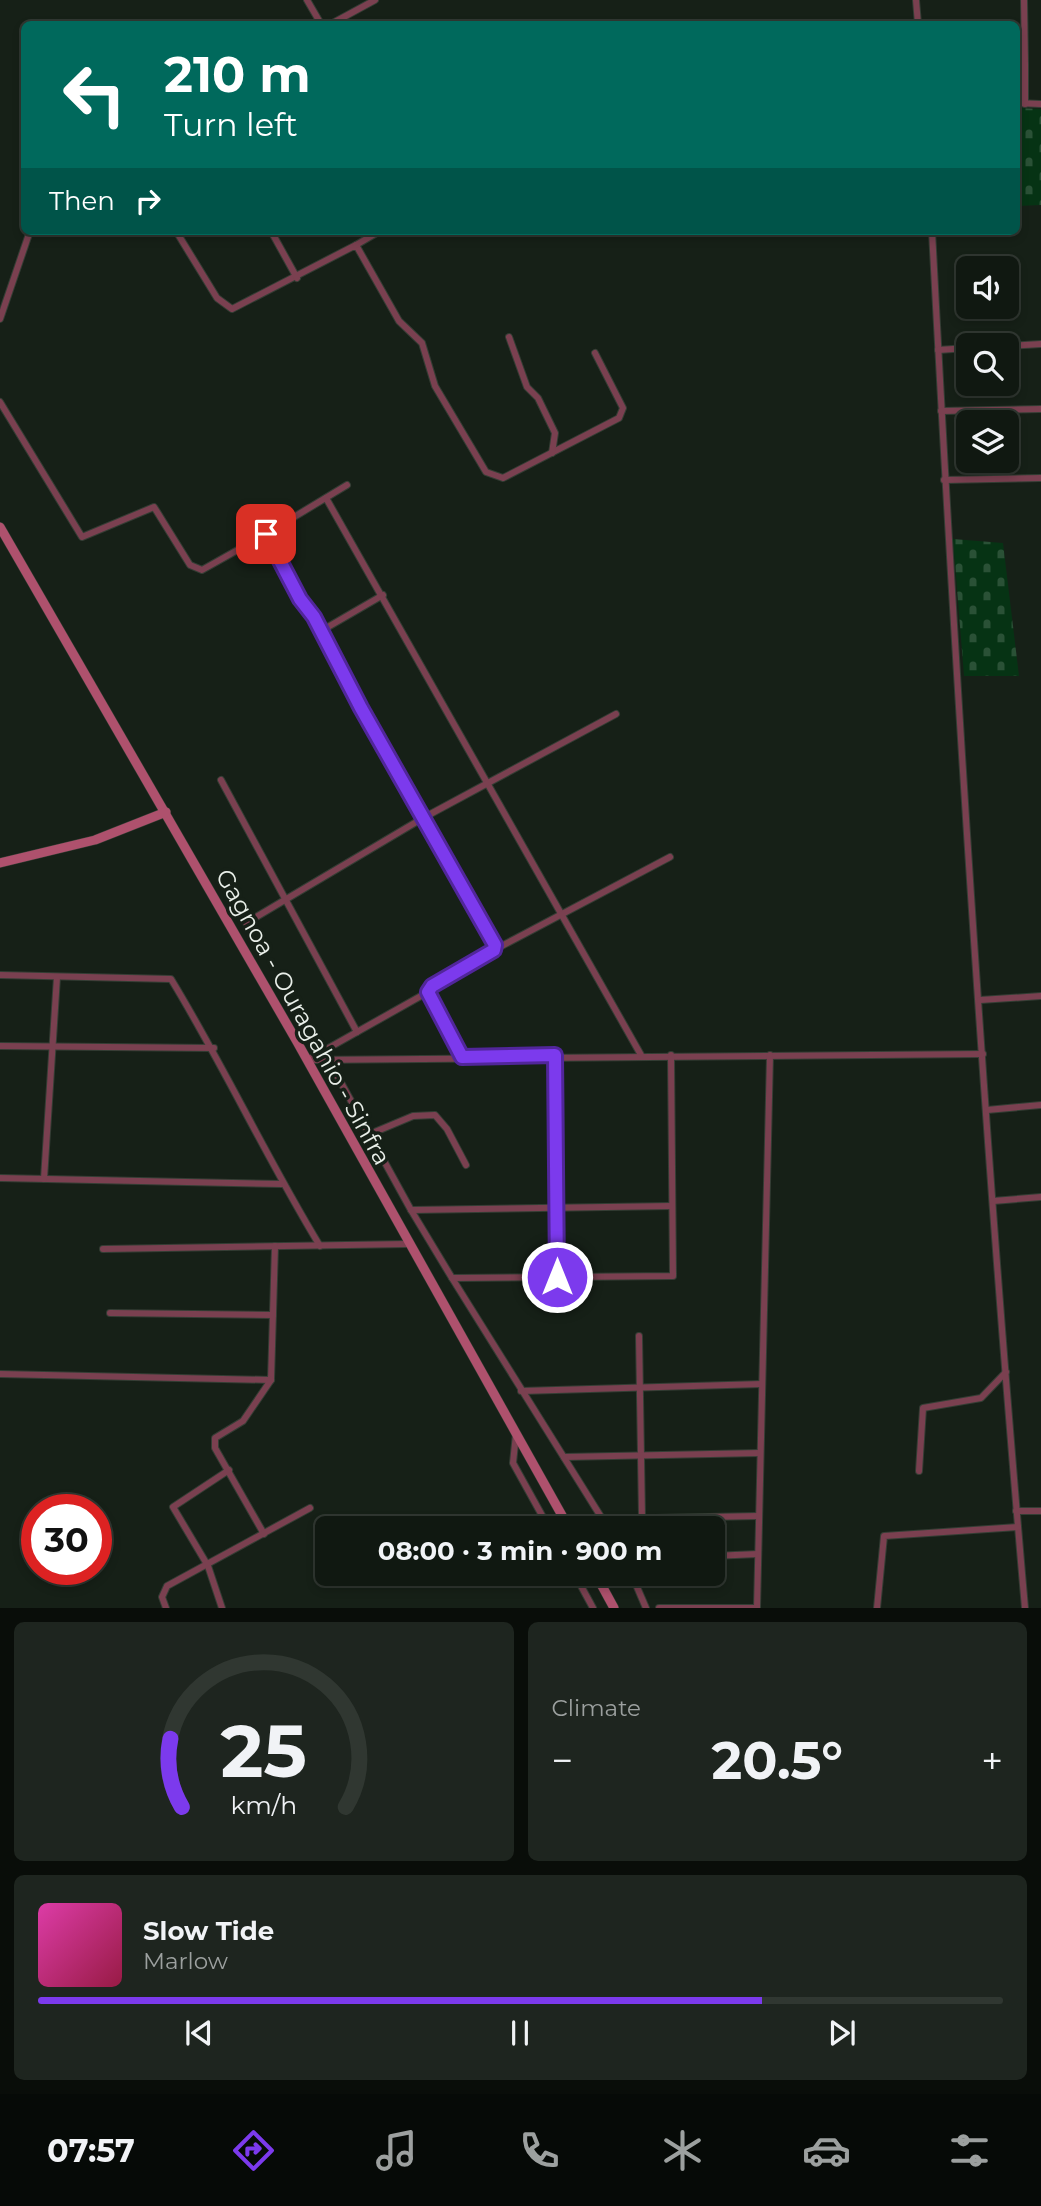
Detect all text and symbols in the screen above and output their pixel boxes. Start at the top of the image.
text: 210 m [164,45,311,104]
icon: left [49,49,140,140]
text: Turn left [164,105,298,144]
icon: right [129,182,167,220]
text: Then [49,185,115,217]
map controls [956,256,1019,473]
button: sound [956,256,1019,319]
button: search [956,333,1019,396]
button: layers [956,410,1019,473]
pin [236,504,296,564]
icon: arrive [247,515,285,553]
street label: Gagnoa - Ouragahio - Sinfra [210,864,397,1170]
position arrow [520,1240,594,1314]
speed limit sign: 30 [21,1494,112,1585]
text: 08:00 · 3 min · 900 m [378,1535,662,1567]
text: Climate [552,1694,641,1722]
text: 25 [221,1708,307,1796]
text: 20.5° [712,1729,843,1792]
text: − [552,1737,573,1784]
text: + [981,1737,1003,1784]
text: km/h [230,1790,297,1820]
text: Slow Tide [143,1915,274,1947]
text: Marlow [143,1947,228,1975]
icon: previous [180,2014,218,2052]
icon: pause [501,2014,539,2052]
icon: next [823,2014,861,2052]
icon: directions [229,2126,278,2175]
icon: music [372,2126,421,2175]
icon: phone [515,2126,564,2175]
icon: climate [658,2126,707,2175]
icon: car [802,2126,851,2175]
icon: filters [945,2126,994,2175]
text: 07:57 [47,2131,135,2170]

